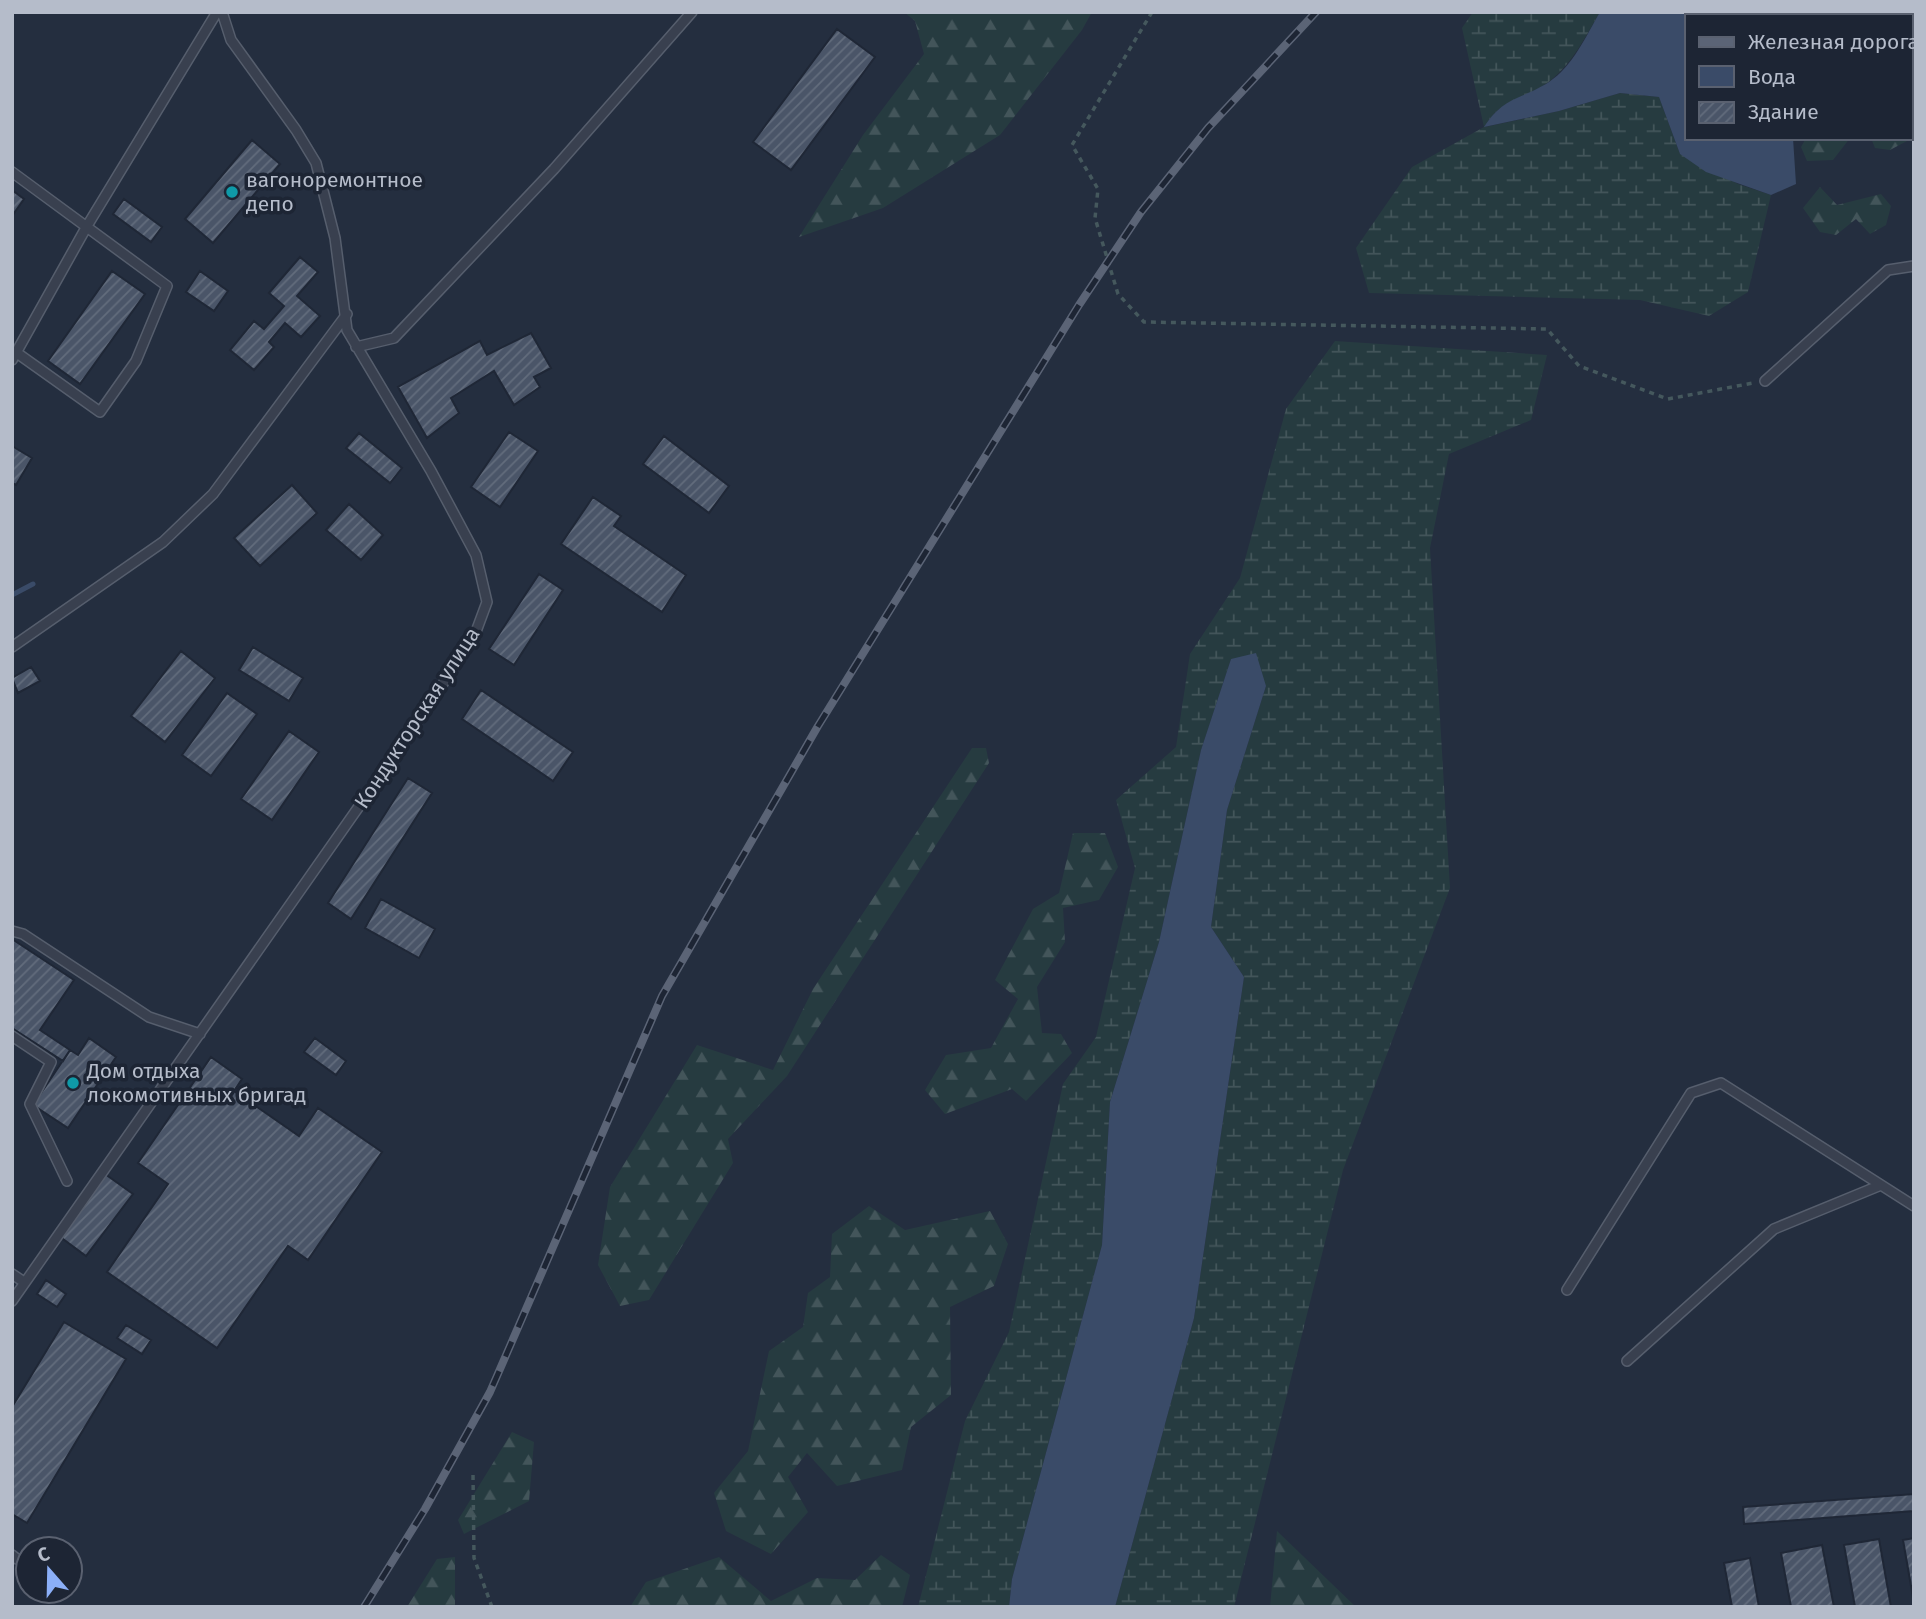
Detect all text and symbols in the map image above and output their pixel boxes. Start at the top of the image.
legend [1685,14,1912,140]
text: Железная дорога [1748,29,1919,55]
text: Вода [1748,64,1796,90]
text: Здание [1748,99,1819,125]
place label: вагоноремонтное депо [246,167,423,217]
marker: вагоноремонтное депо [224,184,240,200]
street label: Кондукторская улица [349,622,485,814]
place label: Дом отдыха локомотивных бригад [86,1058,306,1108]
marker: Дом отдыха локомотивных бригад [65,1075,81,1091]
north arrow [14,1535,84,1605]
text: С [34,1542,52,1567]

